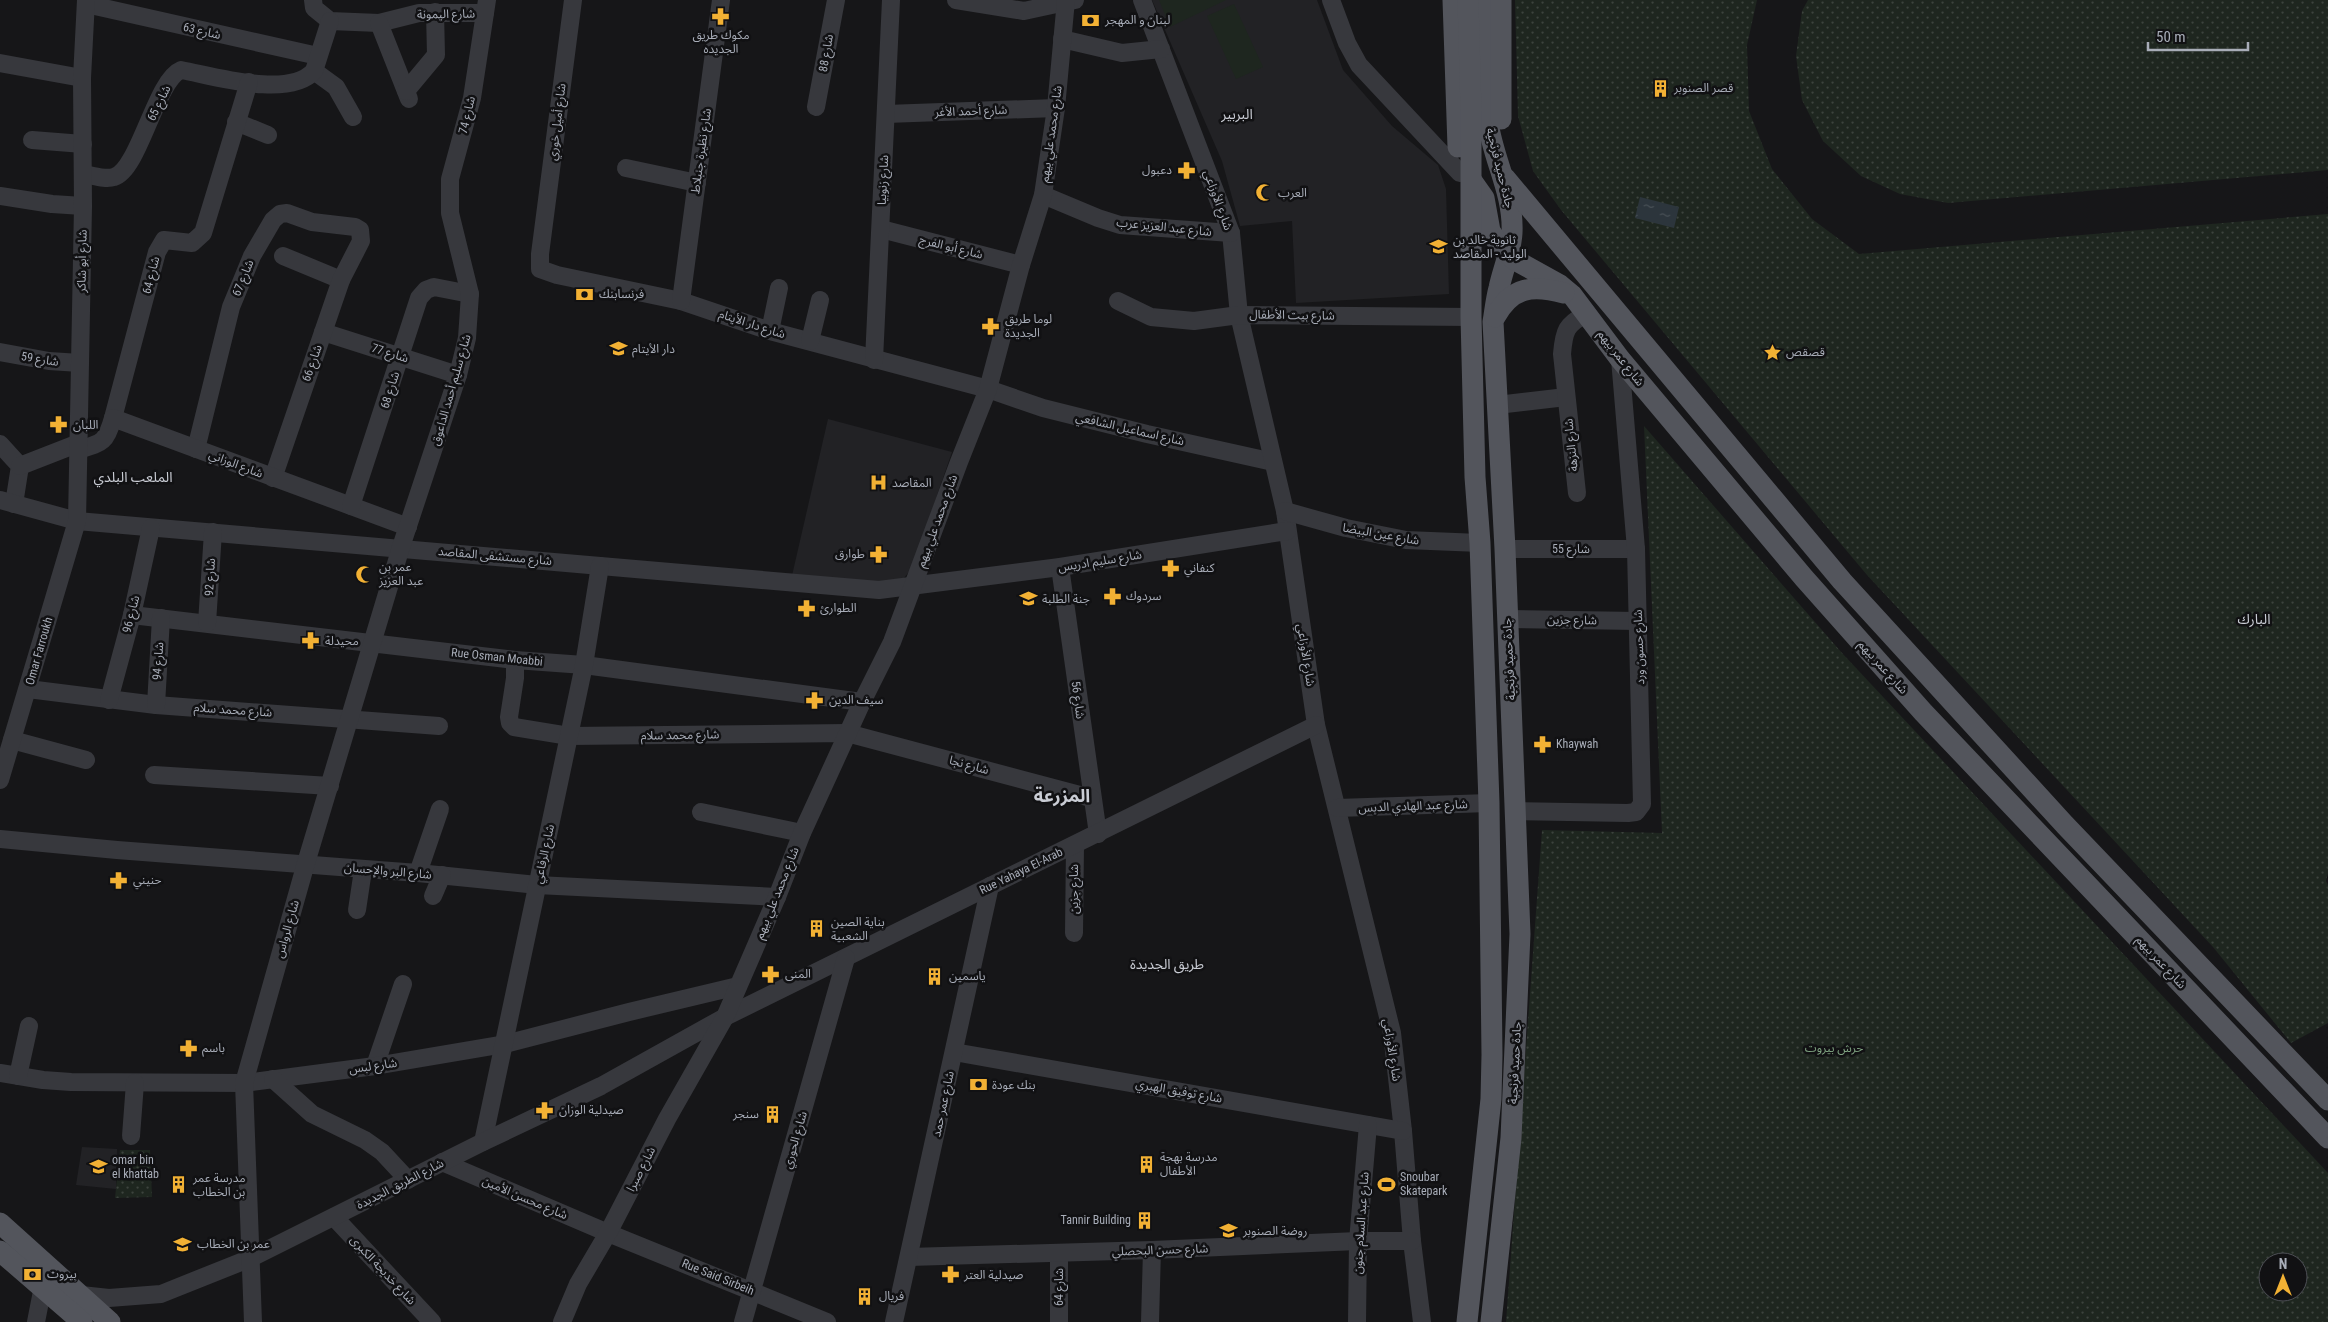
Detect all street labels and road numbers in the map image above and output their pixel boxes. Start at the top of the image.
street label: شارع اليمونة [417,6,475,24]
street label: شارع 63 [181,20,222,44]
street label: شارع 88 [816,33,838,73]
street label: شارع 65 [144,83,175,124]
street label: شارع أميل خوري [545,83,571,162]
street label: شارع محمد علي بيهم [1037,85,1068,184]
street label: شارع 74 [456,95,480,136]
street label: شارع أحمد الأغر [933,102,1008,121]
street label: شارع نظيرة جنبلاط [688,107,716,195]
street label: جادة حميد فرنجية [1483,126,1517,210]
street label: شارع زنوبيا [875,155,893,206]
street label: شارع الأوزاعي [1198,168,1235,233]
street label: شارع عبد العزيز عرب [1115,215,1212,241]
street label: شارع أبو شاكر [74,229,92,294]
street label: شارع أبو الفرج [917,232,984,264]
street label: شارع 64 [140,255,164,296]
street label: شارع 67 [229,258,258,299]
street label: شارع دار الأيتام [716,307,787,343]
street label: شارع بيت الأطفال [1249,307,1335,325]
street label: شارع عمر بيهم [1593,327,1647,390]
street label: شارع سليم أحمد الداعوق [428,333,476,448]
street label: شارع 77 [369,341,410,367]
street label: شارع 66 [299,343,327,384]
street label: شارع 59 [20,349,60,371]
street label: شارع 68 [378,370,404,411]
street label: شارع اسماعيل الشافعي [1074,410,1186,451]
street label: شارع النزهة [1561,418,1583,472]
street label: شارع الوزاني [206,447,265,483]
street label: شارع محمد علي بيهم [914,473,963,570]
street label: شارع عين البيضا [1341,520,1420,550]
street label: شارع 55 [1552,542,1590,558]
street label: شارع مستشفى المقاصد [437,544,553,570]
street label: شارع سليم ادريس [1057,547,1143,577]
street label: شارع 92 [202,558,220,596]
street label: شارع 96 [120,594,144,635]
street label: شارع حسون ورد [1631,609,1649,685]
street label: شارع جزين [1547,613,1597,629]
street label: Omar Farroukh [23,615,55,687]
street label: جادة حميد فرنجية [1500,617,1518,701]
street label: شارع الأوزاعي [1291,623,1318,688]
street label: شارع عمر بيهم [1854,637,1911,698]
street label: شارع 94 [150,642,168,681]
street label: Rue Osman Moabbi [451,645,543,669]
street label: شارع 56 [1066,680,1088,720]
street label: شارع محمد سلام [193,700,273,722]
street label: شارع محمد سلام [641,727,719,745]
street label: شارع نجا [947,753,990,779]
street label: شارع عبد الهادي الدبس [1358,797,1468,818]
street label: شارع الرفاعي [531,823,560,885]
street label: شارع محمد علي بيهم [752,845,804,942]
street label: Rue Yahaya El-Arab [977,845,1065,897]
street label: شارع البر والإحسان [343,860,432,884]
street label: شارع جزين [1067,864,1083,914]
street label: شارع الرواس [272,898,304,960]
street label: شارع عمر بيهم [2132,933,2189,993]
street label: شارع الأوزاعي [1377,1018,1404,1083]
street label: جادة حميد فرنجية [1506,1021,1524,1105]
street label: شارع لبس [348,1056,398,1078]
street label: شارع عمر حمد [929,1070,959,1139]
street label: شارع توفيق الهبري [1134,1076,1223,1108]
street label: شارع الحوري [780,1110,813,1171]
street label: شارع صبرا [624,1144,660,1195]
street label: شارع الطريق الجديدة [354,1156,447,1214]
street label: شارع عبد السلام جنون [1350,1171,1374,1275]
street label: شارع محسن الأمين [480,1174,570,1224]
street label: شارع خديجة الكبرى [346,1233,419,1309]
street label: شارع حسن البحصلي [1112,1241,1209,1261]
street label: Rue Said Sirbeih [680,1256,756,1298]
street label: شارع 64 [1052,1268,1068,1306]

